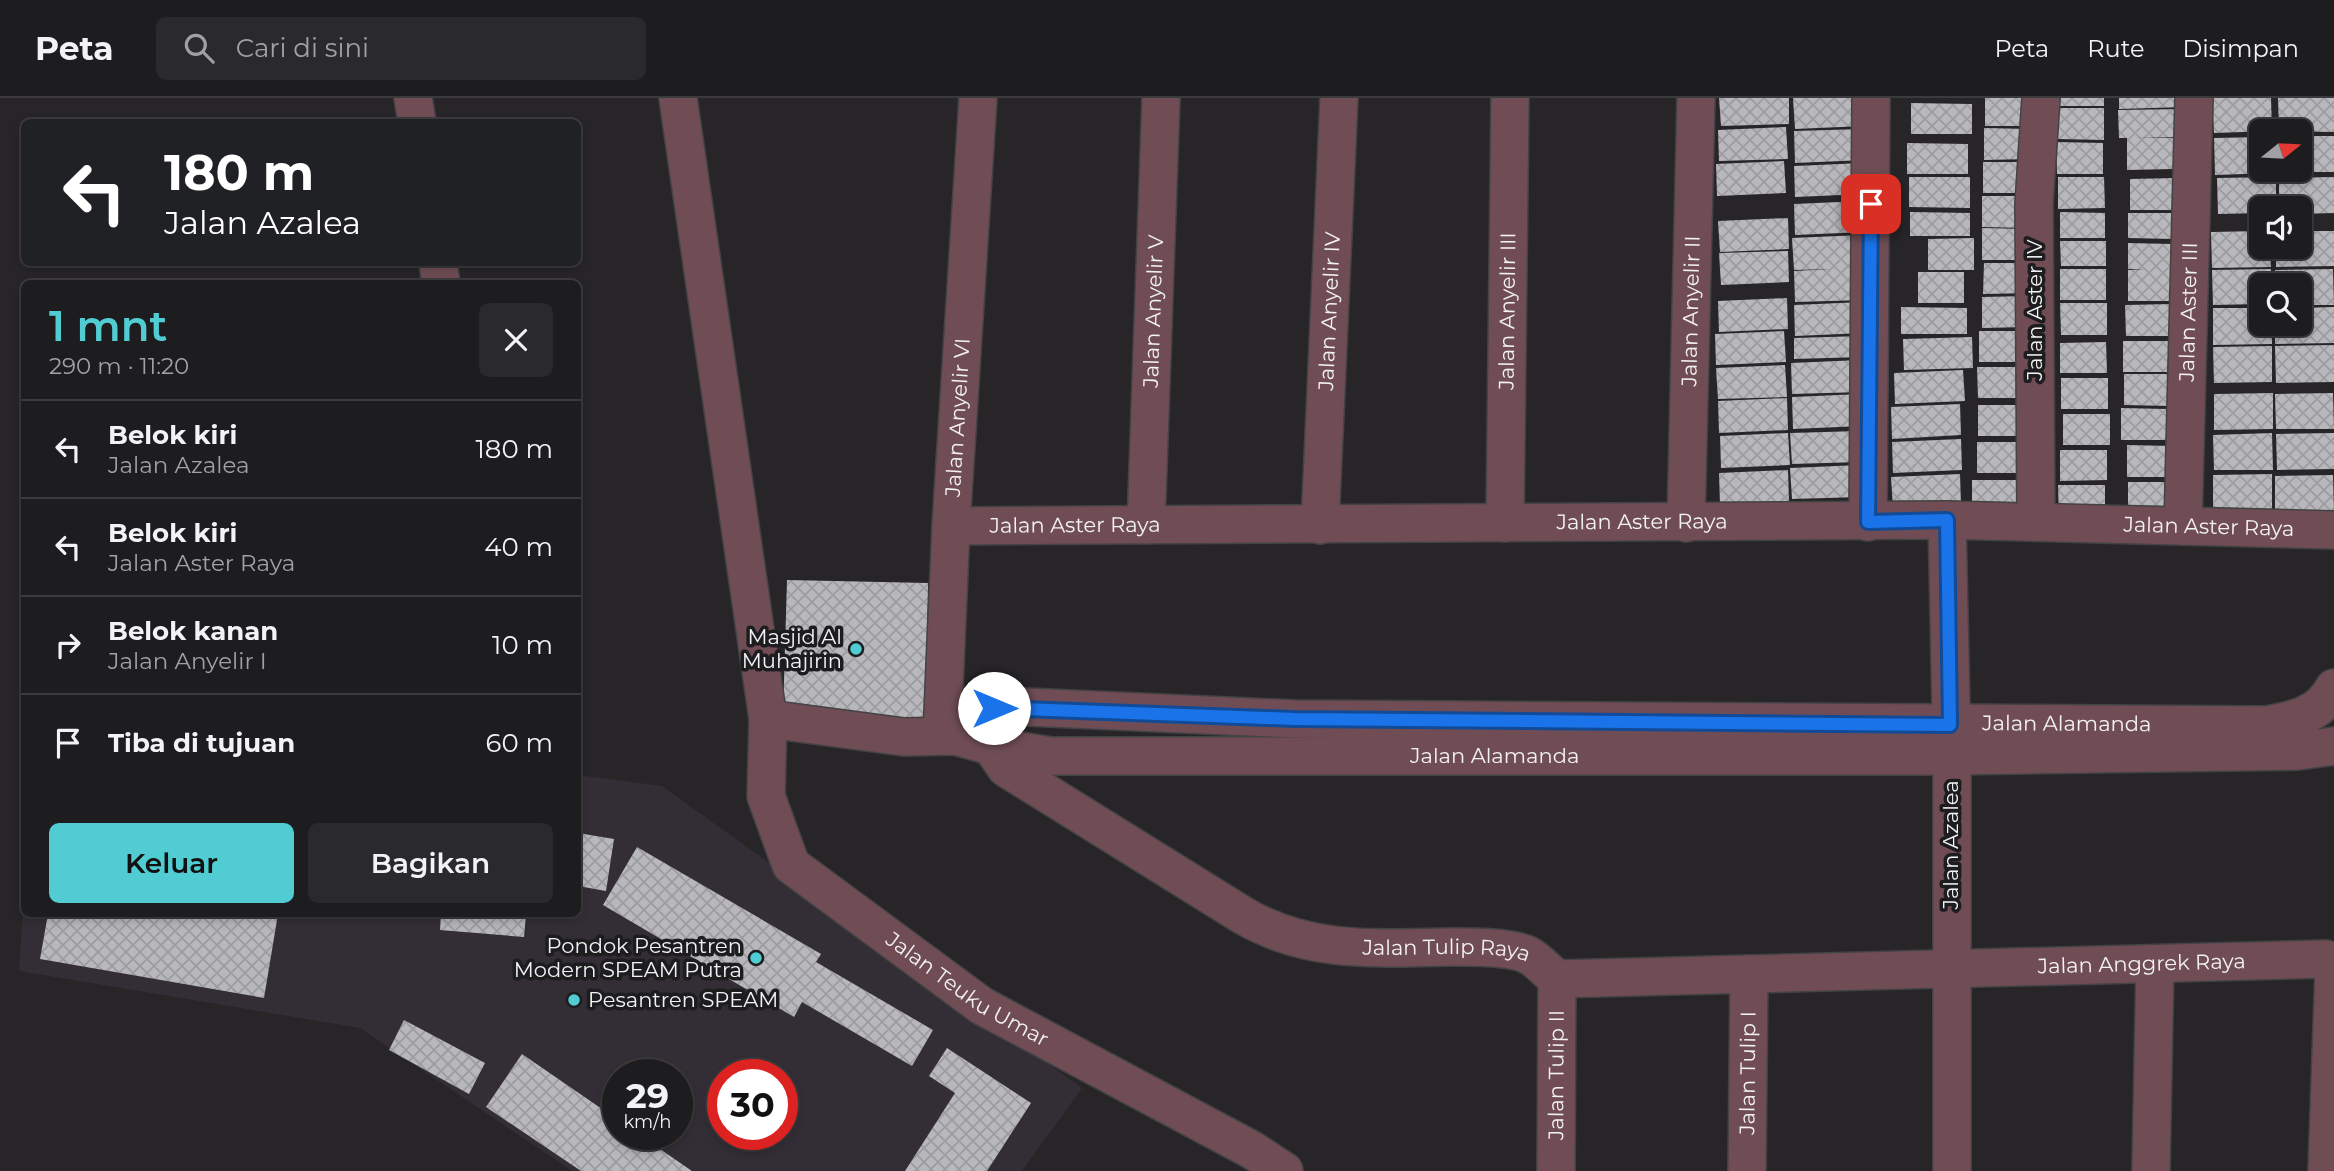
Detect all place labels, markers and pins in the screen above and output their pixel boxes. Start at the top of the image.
pin [1841,174,1901,234]
place label: Masjid Al Muhajirin [742,624,842,673]
marker: Masjid Al Muhajirin [848,641,864,657]
place label: Pondok Pesantren Modern SPEAM Putra [514,933,742,982]
marker: Pondok Pesantren Modern SPEAM Putra [748,950,764,966]
place label: Pesantren SPEAM [588,987,778,1012]
marker: Pesantren SPEAM [566,992,582,1008]

